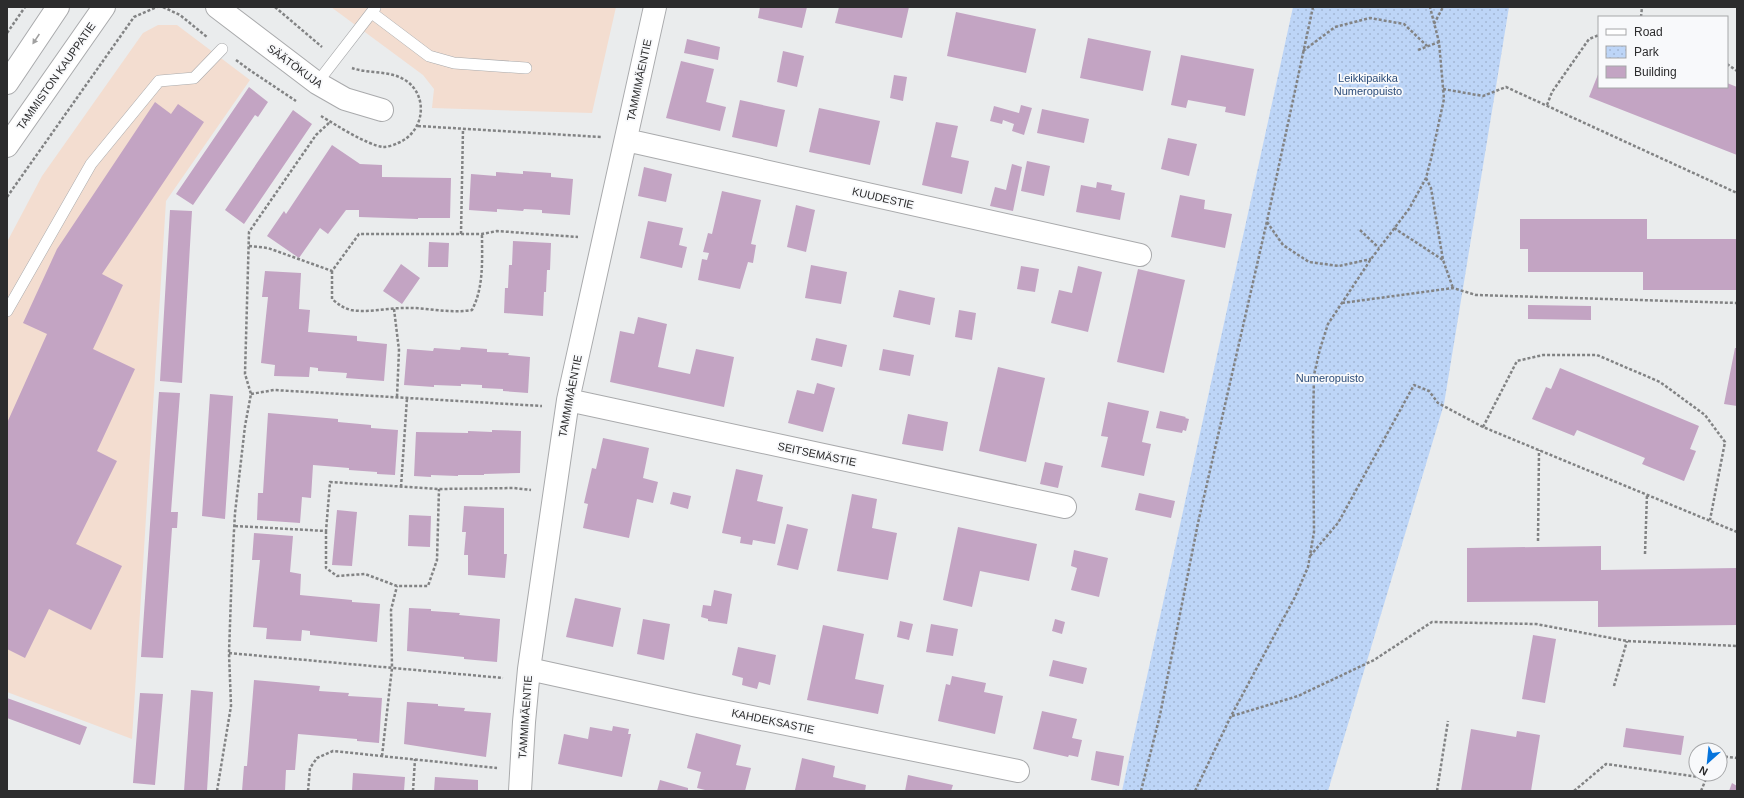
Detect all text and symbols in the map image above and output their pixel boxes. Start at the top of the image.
legend [1598,16,1728,88]
street label: TAMMISTON KAUPPATIE [14,20,98,132]
text: Road [1634,25,1663,39]
one-way arrow [32,34,40,45]
street label: TAMMIMÄENTIE [624,38,654,122]
street label: SÄÄTÖKUJA [265,42,326,90]
text: Park [1634,45,1660,59]
text: Building [1634,65,1677,79]
park label: Leikkipaikka Numeropuisto [1334,72,1402,97]
street label: KUUDESTIE [851,185,915,211]
street label: TAMMIMÄENTIE [556,354,584,438]
park label: Numeropuisto [1296,372,1364,384]
street label: SEITSEMÄSTIE [777,440,857,468]
street label: TAMMIMÄENTIE [516,675,534,759]
street label: KAHDEKSASTIE [730,706,816,736]
north arrow [1688,742,1728,782]
text: N [1697,764,1710,778]

